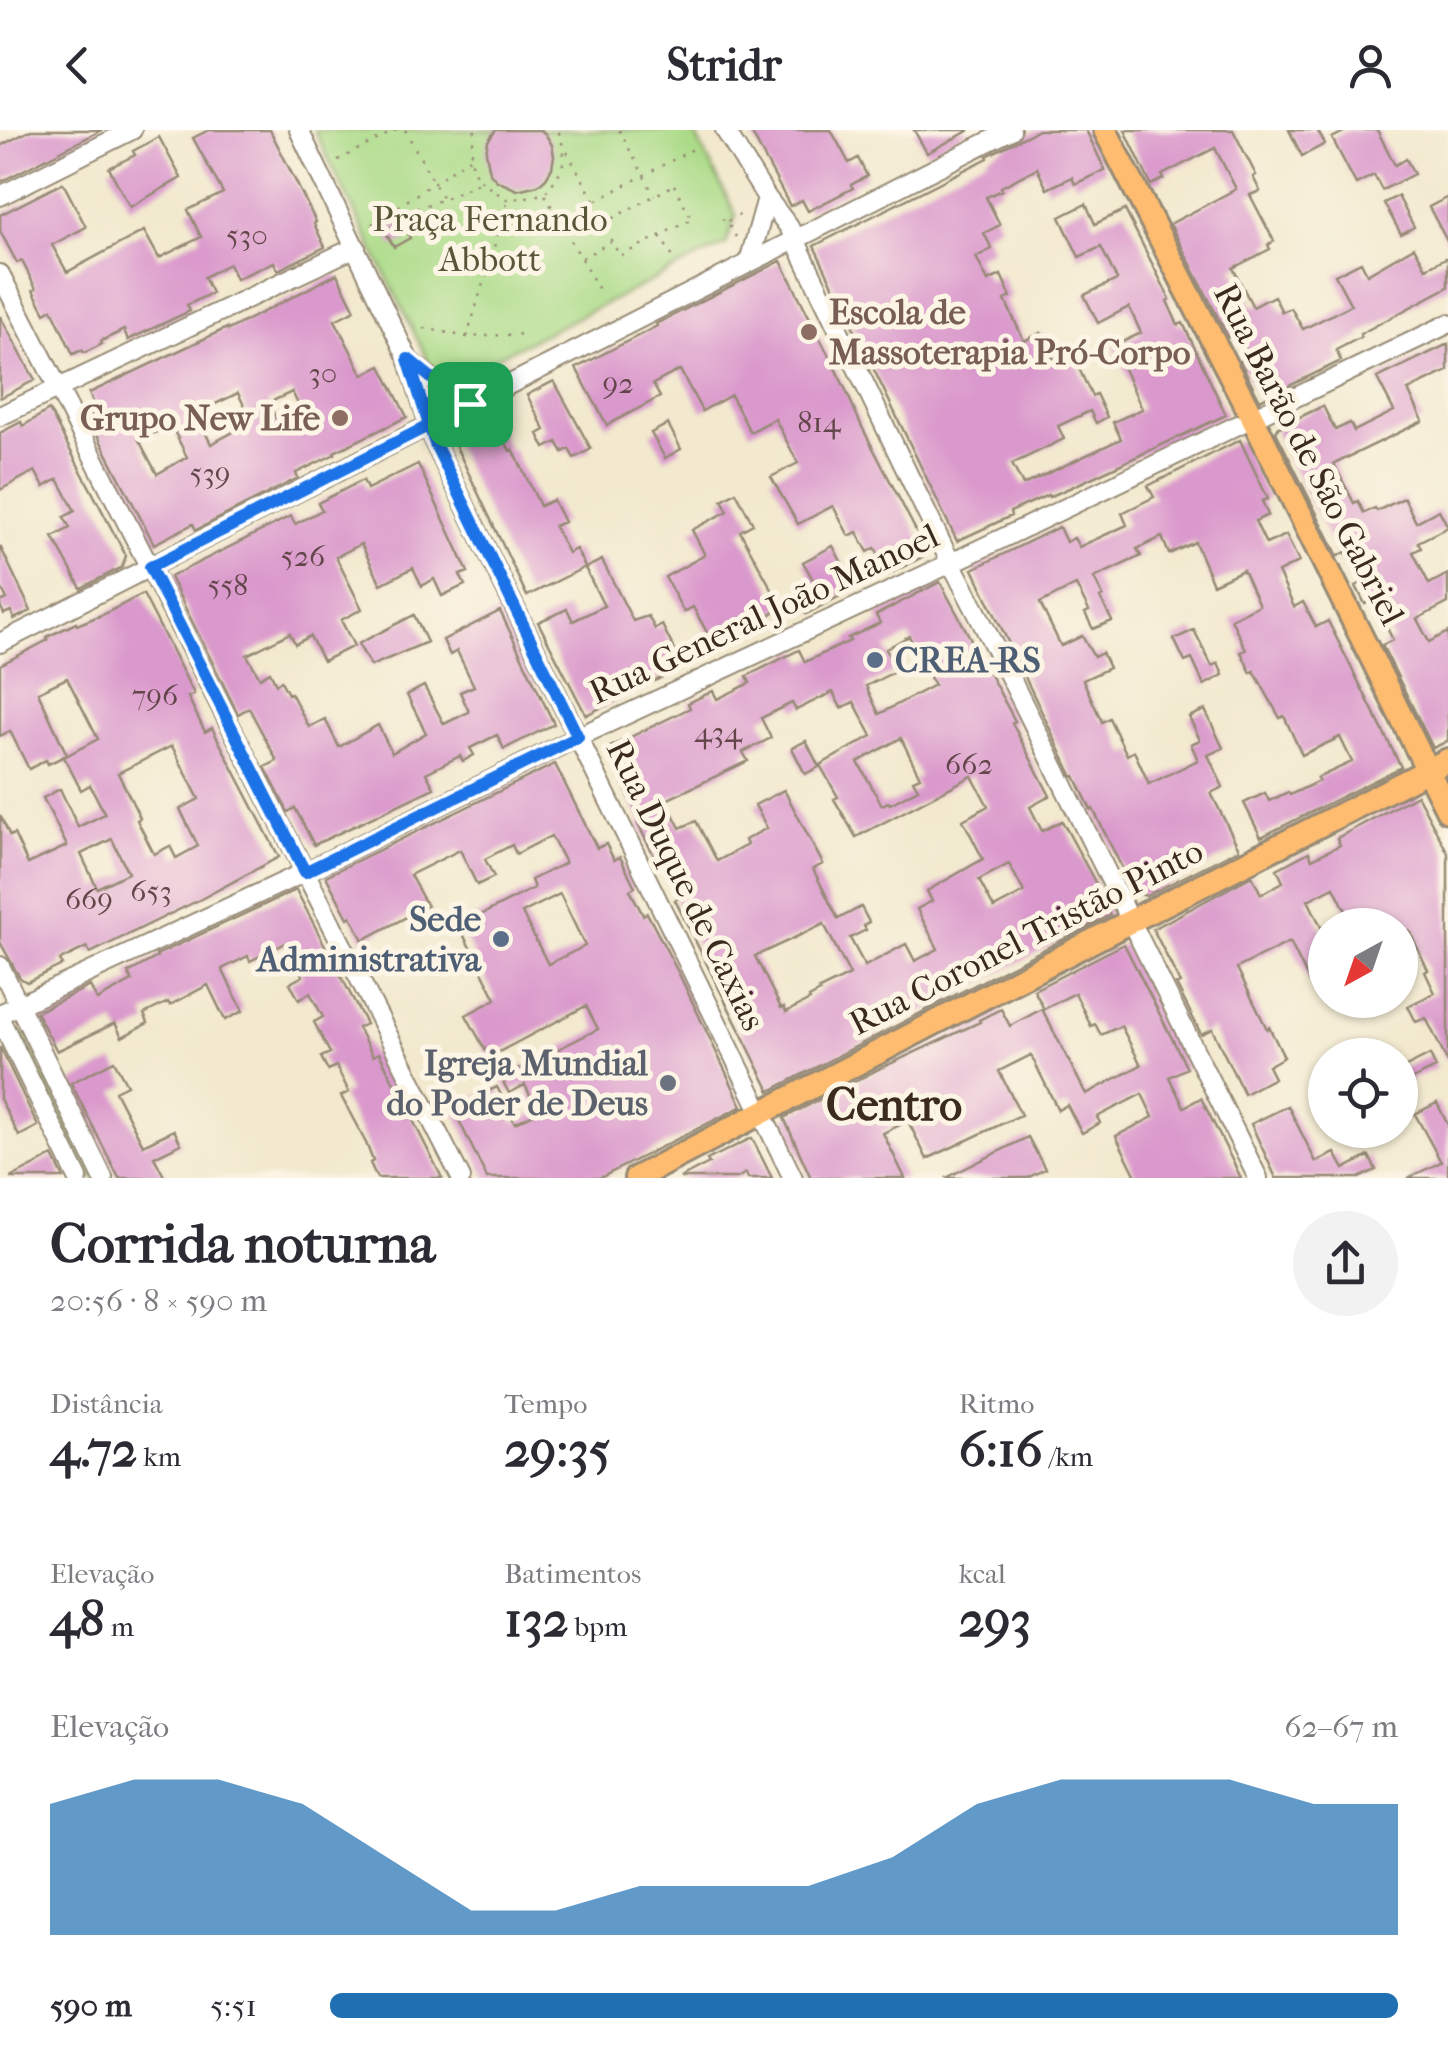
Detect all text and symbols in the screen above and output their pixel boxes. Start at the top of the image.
icon: back [50,38,105,93]
icon: person [1343,38,1398,93]
text: Stridr [666,39,782,92]
park label: Praça Fernando Abbott [372,199,608,280]
house number: 530 [226,218,268,253]
street label: Rua Barão de São Gabriel [1205,276,1413,632]
place label: Escola de Massoterapia Pró-Corpo [829,292,1191,373]
marker: Escola de Massoterapia Pró-Corpo [798,321,820,343]
house number: 30 [309,356,337,391]
pin [428,362,513,447]
house number: 92 [602,366,634,401]
icon: arrive [443,377,498,432]
place label: Grupo New Life [80,398,321,439]
house number: 814 [797,405,842,440]
marker: Grupo New Life [329,407,351,429]
house number: 539 [189,456,231,491]
street label: Rua General João Manoel [583,515,945,713]
house number: 526 [281,539,326,574]
house number: 558 [208,568,248,603]
place label: CREA-RS [895,640,1041,681]
marker: CREA-RS [864,649,886,671]
house number: 796 [132,678,179,713]
house number: 434 [694,715,743,750]
street label: Rua Duque de Caxias [598,733,774,1037]
house number: 662 [945,747,993,782]
street label: Rua Coronel Tristão Pinto [842,830,1210,1044]
house number: 653 [130,874,172,909]
house number: 669 [65,882,113,917]
place label: Sede Administrativa [255,899,482,980]
north arrow [1308,908,1418,1018]
map controls [1308,908,1418,1148]
marker: Sede Administrativa [490,928,512,950]
button: locate [1308,1038,1418,1148]
place label: Igreja Mundial do Poder de Deus [386,1043,648,1124]
marker: Igreja Mundial do Poder de Deus [657,1072,679,1094]
district label: Centro [826,1079,962,1132]
button: share [1293,1211,1398,1316]
text: Corrida noturna [50,1212,435,1276]
text: 20:56 · 8 × 590 m [50,1282,267,1319]
text: Distância [50,1387,163,1420]
text: Tempo [504,1387,587,1420]
text: Ritmo [959,1387,1034,1420]
text: 4.72 [50,1420,137,1479]
text: 29:35 [504,1420,610,1479]
text: 6:16 [959,1420,1043,1479]
text: km [137,1440,181,1473]
text: /km [1043,1440,1093,1473]
text: Elevação [50,1557,154,1590]
text: Batimentos [504,1557,641,1590]
text: kcal [959,1557,1006,1590]
text: 48 [50,1590,105,1649]
text: 132 [504,1590,568,1649]
text: 293 [959,1590,1031,1649]
text: m [105,1610,134,1643]
text: bpm [568,1610,627,1643]
text: Elevação [50,1708,169,1745]
text: 62–67 m [1284,1708,1398,1745]
text: 590 m [50,1987,132,2024]
text: 5:51 [210,1987,257,2024]

